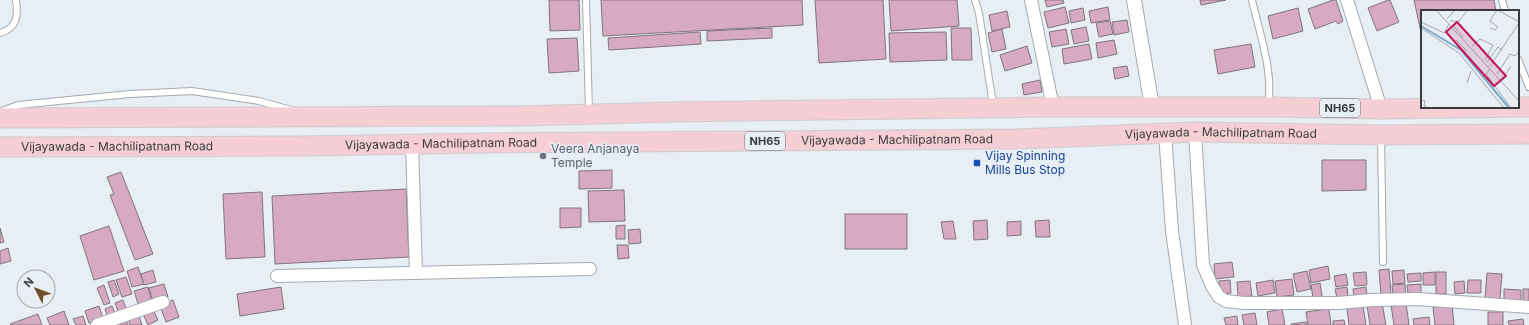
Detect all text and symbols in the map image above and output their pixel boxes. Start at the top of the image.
inset map [1421,10,1519,108]
road number: NH65 [1320,99,1360,117]
street label: Vijayawada - Machilipatnam Road [1124,124,1317,142]
street label: Vijayawada - Machilipatnam Road [801,131,993,148]
road number: NH65 [745,132,785,150]
street label: Vijayawada - Machilipatnam Road [345,135,537,152]
street label: Vijayawada - Machilipatnam Road [21,138,213,154]
place label: Veera Anjanaya Temple [551,141,639,170]
place label: Vijay Spinning Mills Bus Stop [985,148,1065,177]
marker: Veera Anjanaya Temple [538,151,548,161]
marker: Vijay Spinning Mills Bus Stop [972,158,982,168]
north arrow [16,269,56,309]
text: N [21,275,37,290]

